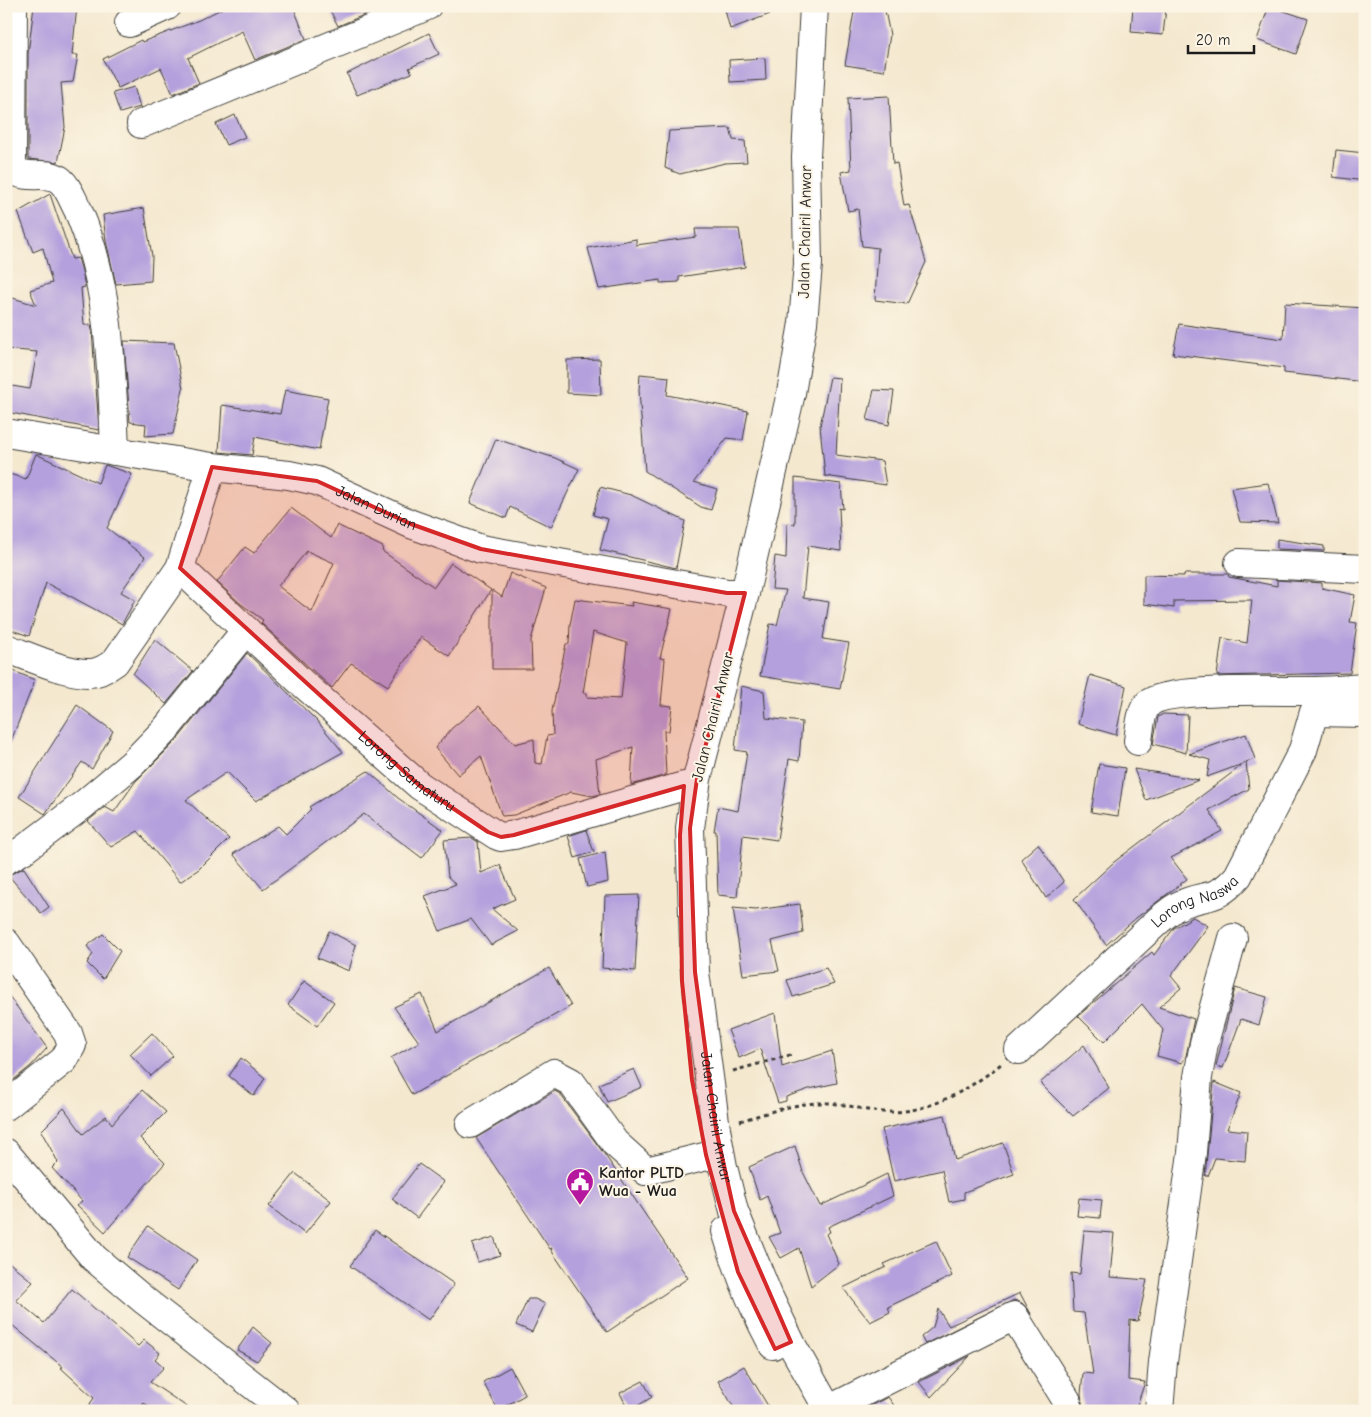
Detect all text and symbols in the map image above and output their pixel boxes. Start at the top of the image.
scale bar [1188,22,1255,54]
text: 20 m [1196,31,1230,49]
street label: Jalan Chairil Anwar [795,165,815,298]
street label: Jalan Durian [333,482,419,534]
street label: Jalan Chairil Anwar [688,650,738,784]
street label: Lorong Samaturu [355,727,459,815]
street label: Lorong Naswa [1148,872,1242,932]
street label: Jalan Chairil Anwar [697,1050,736,1185]
place label: Kantor PLTD Wua - Wua [599,1164,684,1200]
public building icon: Kantor PLTD Wua - Wua [565,1167,595,1206]

